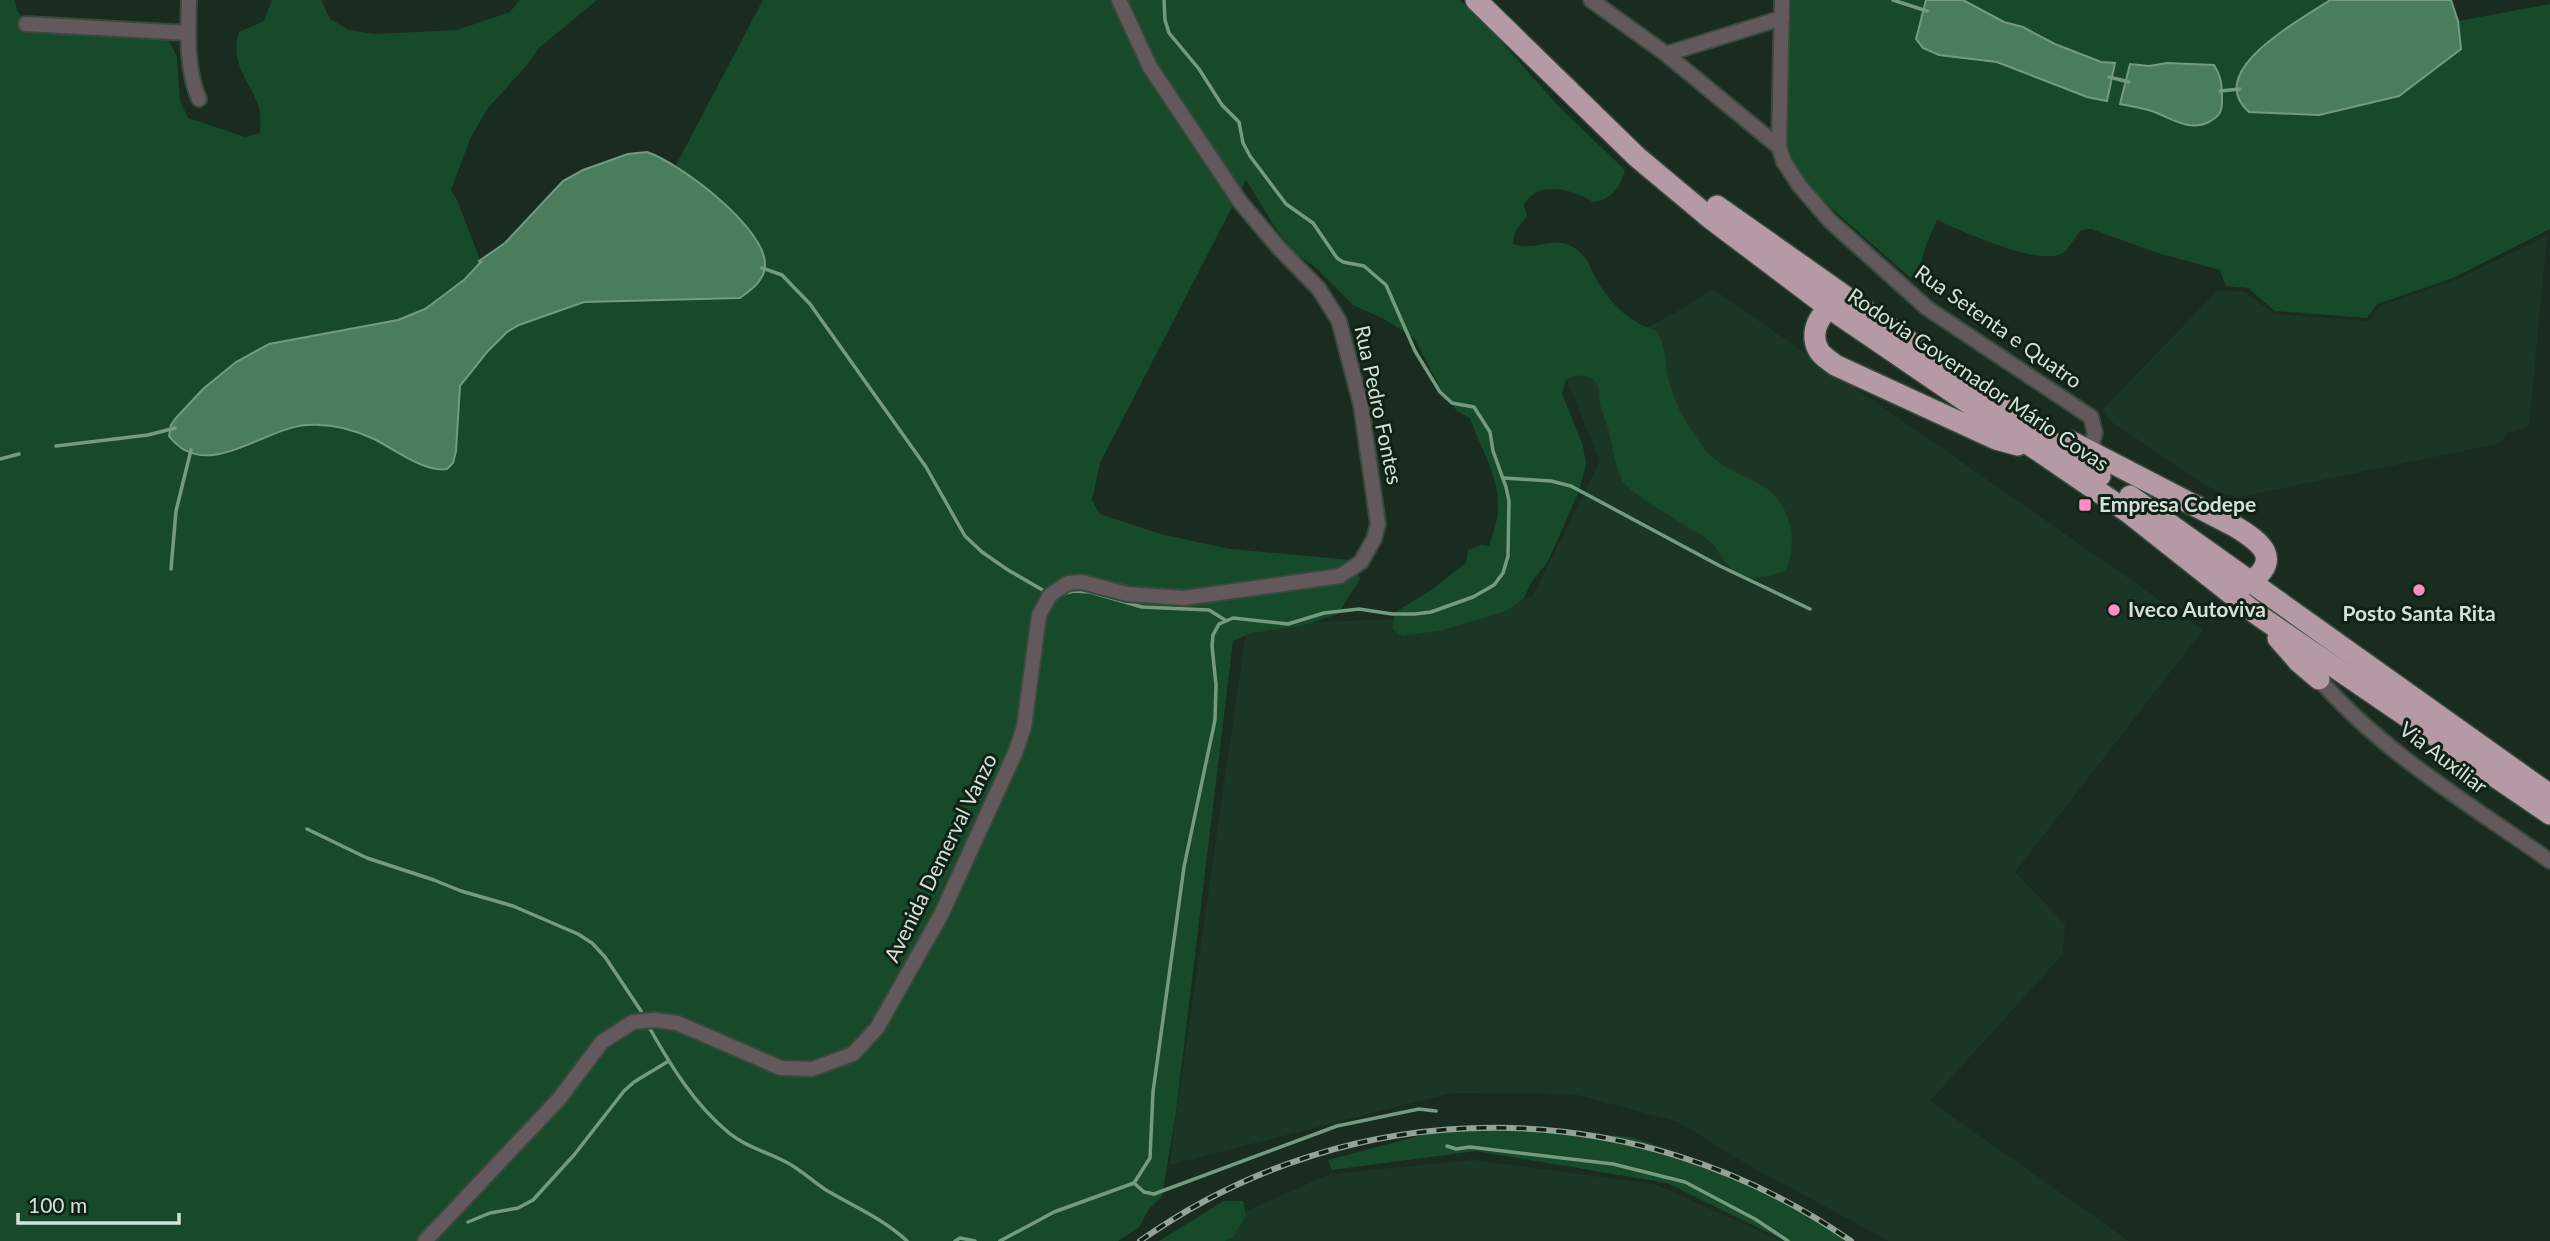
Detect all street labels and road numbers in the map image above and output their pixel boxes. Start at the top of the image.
street label: Rua Setenta e Quatro [1911,259,2087,393]
street label: Rodovia Governador Mário Covas [1844,282,2114,476]
street label: Rua Pedro Fontes [1350,323,1409,486]
street label: Via Auxiliar [2395,716,2493,798]
street label: Avenida Demerval Vanzo [878,749,1001,966]

